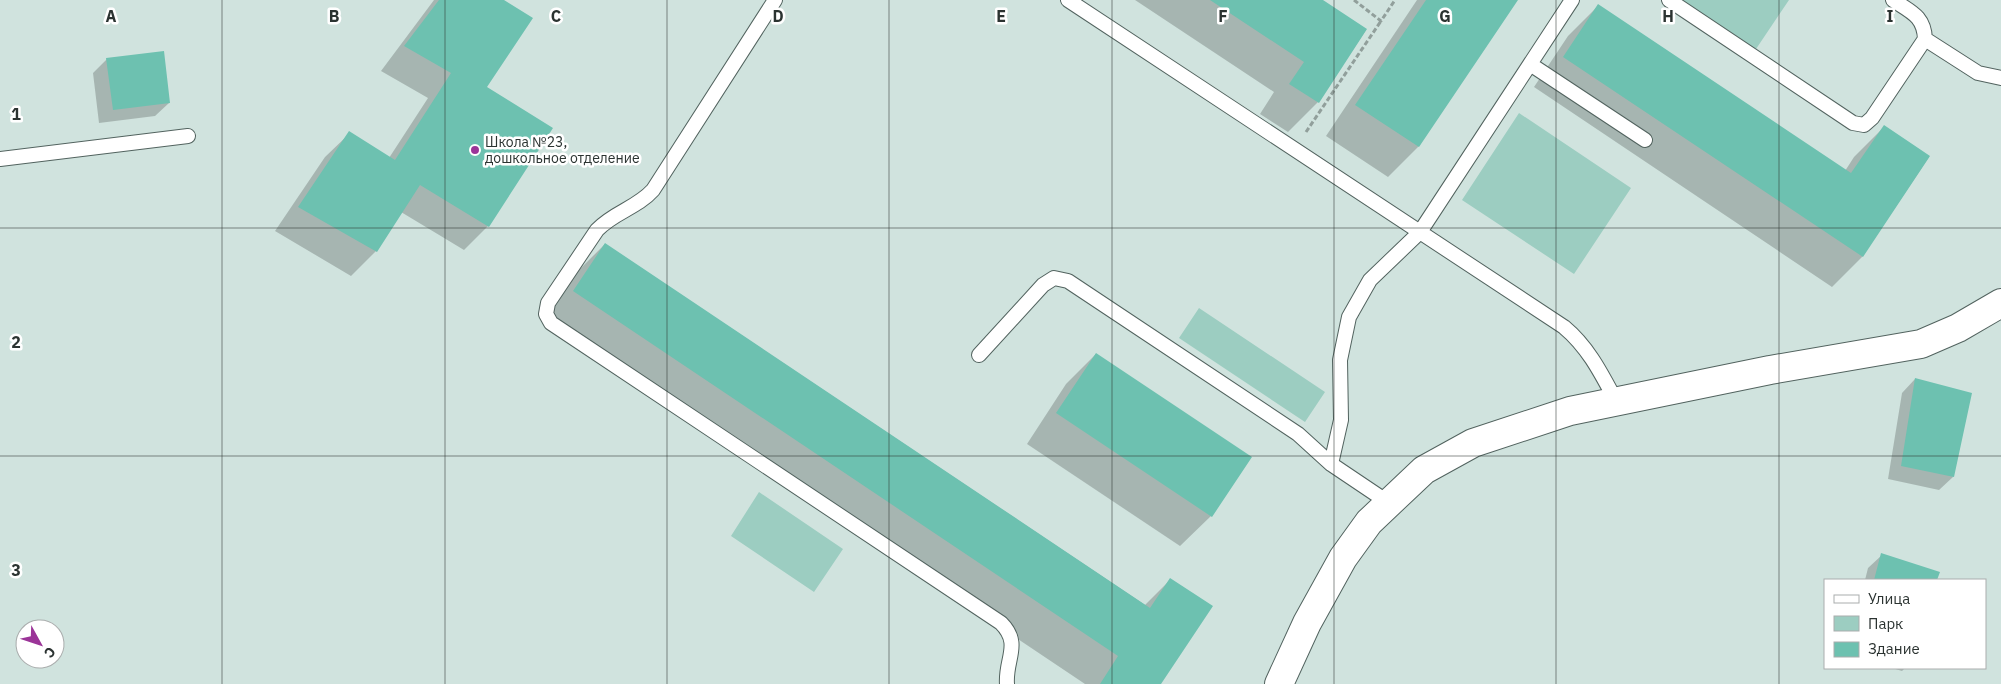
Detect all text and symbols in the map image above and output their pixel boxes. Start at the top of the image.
text: A [106,6,117,26]
text: B [329,6,340,26]
text: C [551,6,561,26]
text: D [772,6,784,26]
text: E [996,6,1006,26]
text: F [1218,6,1228,26]
text: G [1439,6,1451,26]
text: H [1662,6,1674,26]
text: I [1887,6,1894,26]
text: 1 [11,104,21,124]
place label: Школа №23, дошкольное отделение [485,133,640,167]
marker: Школа №23, дошкольное отделение [469,144,481,156]
text: 2 [11,332,21,352]
text: 3 [11,560,21,580]
legend [1824,579,1986,669]
text: Улица [1868,589,1910,608]
text: Парк [1868,614,1903,633]
north arrow [15,619,65,669]
text: Здание [1868,639,1920,658]
text: С [40,643,60,662]

